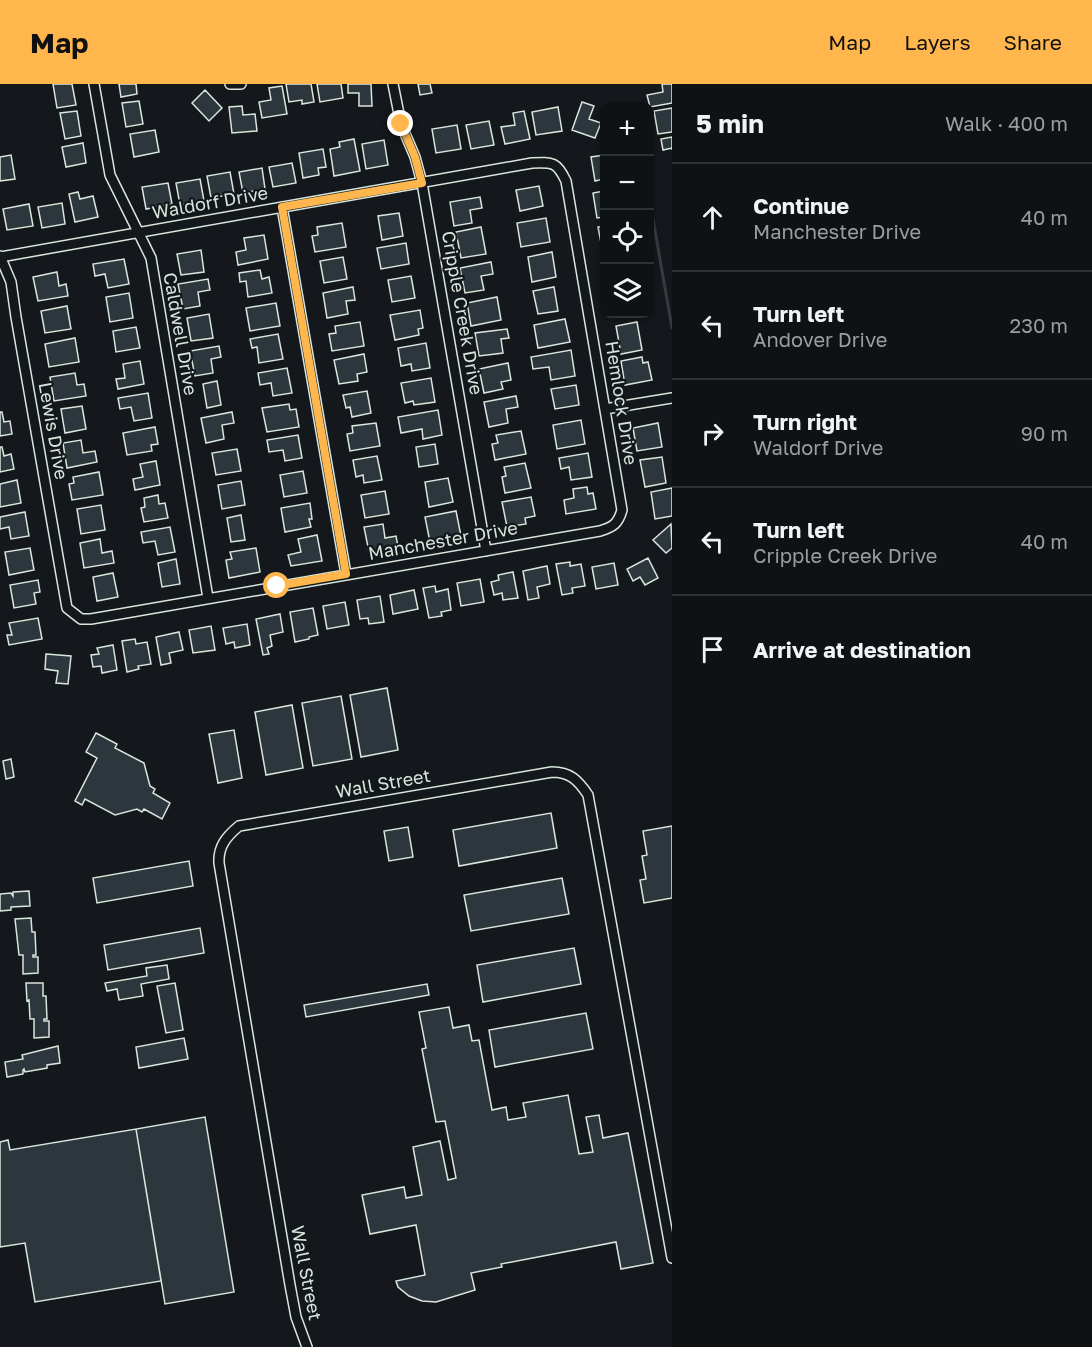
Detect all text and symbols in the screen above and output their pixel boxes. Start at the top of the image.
text: Map [30,26,88,59]
text: Map [828,29,871,55]
text: Layers [904,29,971,55]
text: Share [1004,29,1062,55]
map controls [600,102,654,318]
button: + [600,102,654,156]
text: 5 min [696,108,764,139]
route end [387,110,413,136]
text: Walk · 400 m [945,111,1068,135]
button: − [600,156,654,210]
street label: Waldorf Drive [150,181,269,223]
text: Continue [753,192,849,219]
icon: ahead [696,201,729,234]
text: 40 m [1021,205,1068,229]
button: locate [600,210,654,264]
text: Manchester Drive [753,219,921,243]
street label: Cripple Creek Drive [438,229,488,396]
button: layers [600,264,654,318]
street label: Caldwell Drive [159,271,203,397]
text: Turn left [753,300,844,327]
icon: left [696,309,729,342]
text: 230 m [1010,313,1068,337]
text: Andover Drive [753,327,887,351]
street label: Hemlock Drive [601,339,643,467]
street label: Lewis Drive [35,380,73,481]
text: Turn right [753,408,857,435]
icon: right [696,417,729,450]
text: 90 m [1021,421,1068,445]
text: Waldorf Drive [753,435,883,459]
street label: Manchester Drive [366,516,519,564]
text: Turn left [753,516,844,543]
icon: left [696,525,729,558]
text: 40 m [1021,529,1068,553]
text: Cripple Creek Drive [753,543,937,567]
route start [263,572,289,598]
icon: arrive [696,633,729,666]
text: Arrive at destination [753,636,971,663]
street label: Wall Street [334,764,432,802]
street label: Wall Street [287,1224,327,1322]

